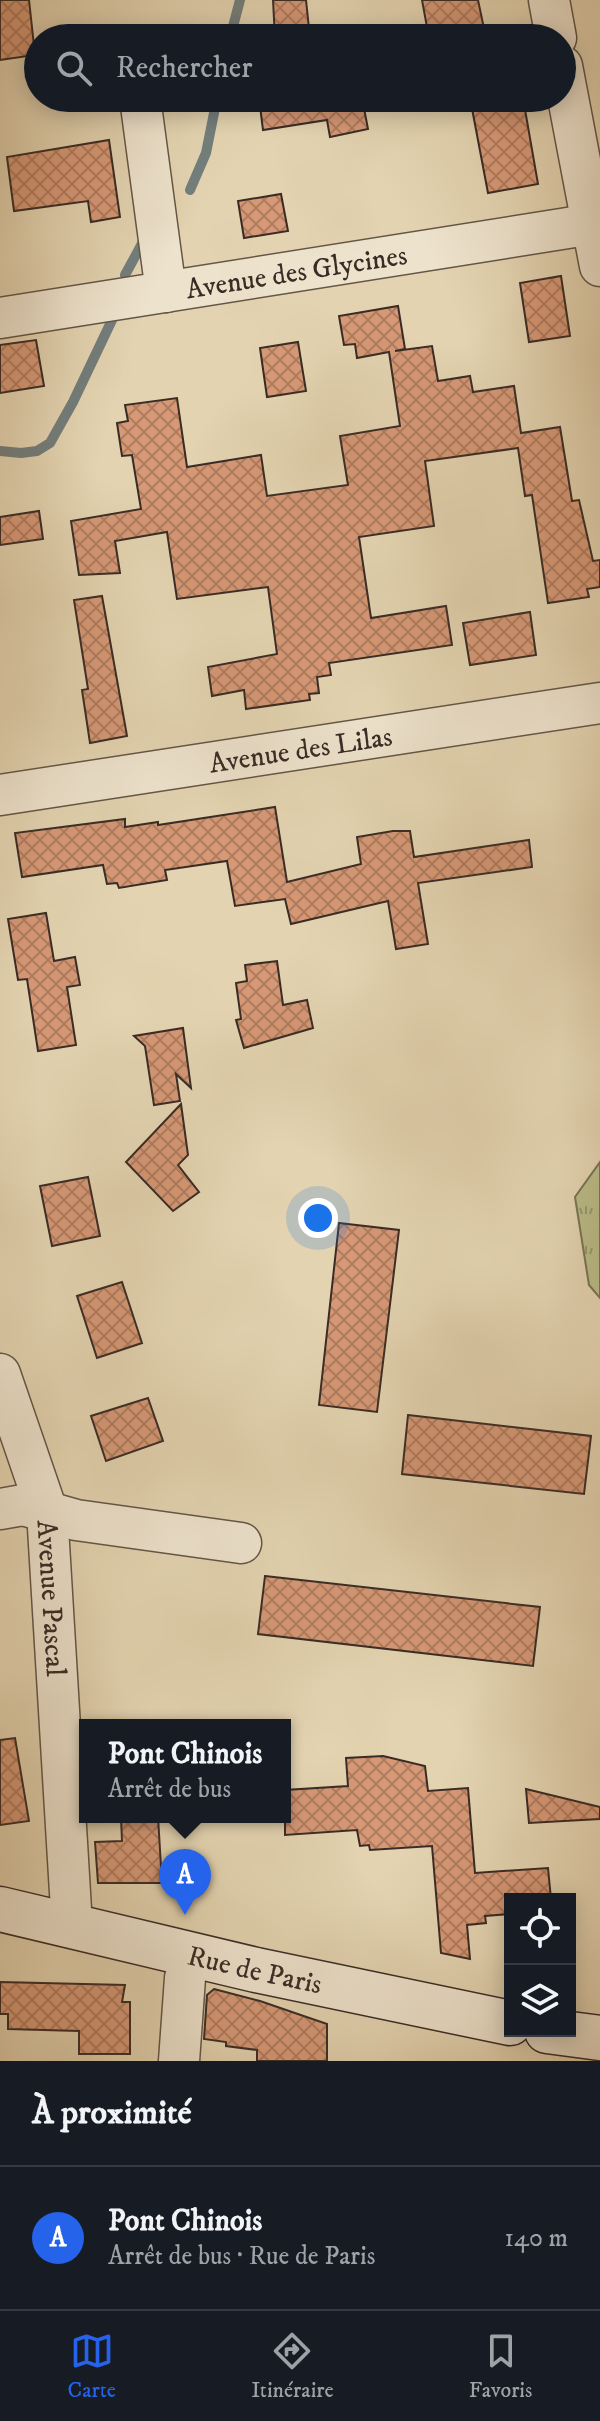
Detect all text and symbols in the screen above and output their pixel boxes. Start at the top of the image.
search box [24,24,576,112]
icon: search [52,46,96,90]
text: Rechercher [116,50,252,87]
street label: Avenue des Glycines [184,238,410,307]
street label: Avenue des Lilas [207,719,395,782]
your location [298,1198,338,1238]
street label: Avenue Pascal [29,1519,73,1678]
popup [79,1719,291,1823]
text: Pont Chinois [108,1736,262,1773]
text: Arrêt de bus [108,1773,231,1806]
pin: A [159,1849,211,1915]
map controls [504,1893,576,2037]
button: locate [504,1893,576,1965]
street label: Rue de Paris [184,1938,325,2002]
button: layers [504,1965,576,2037]
text: À proximité [32,2092,192,2134]
text: Pont Chinois [108,2203,262,2240]
text: A [50,2222,66,2255]
text: 140 m [504,2222,568,2255]
text: Arrêt de bus · Rue de Paris [108,2240,375,2273]
tab: Carte [68,2329,116,2404]
tab: Itinéraire [251,2329,334,2404]
tab: Favoris [469,2329,532,2404]

